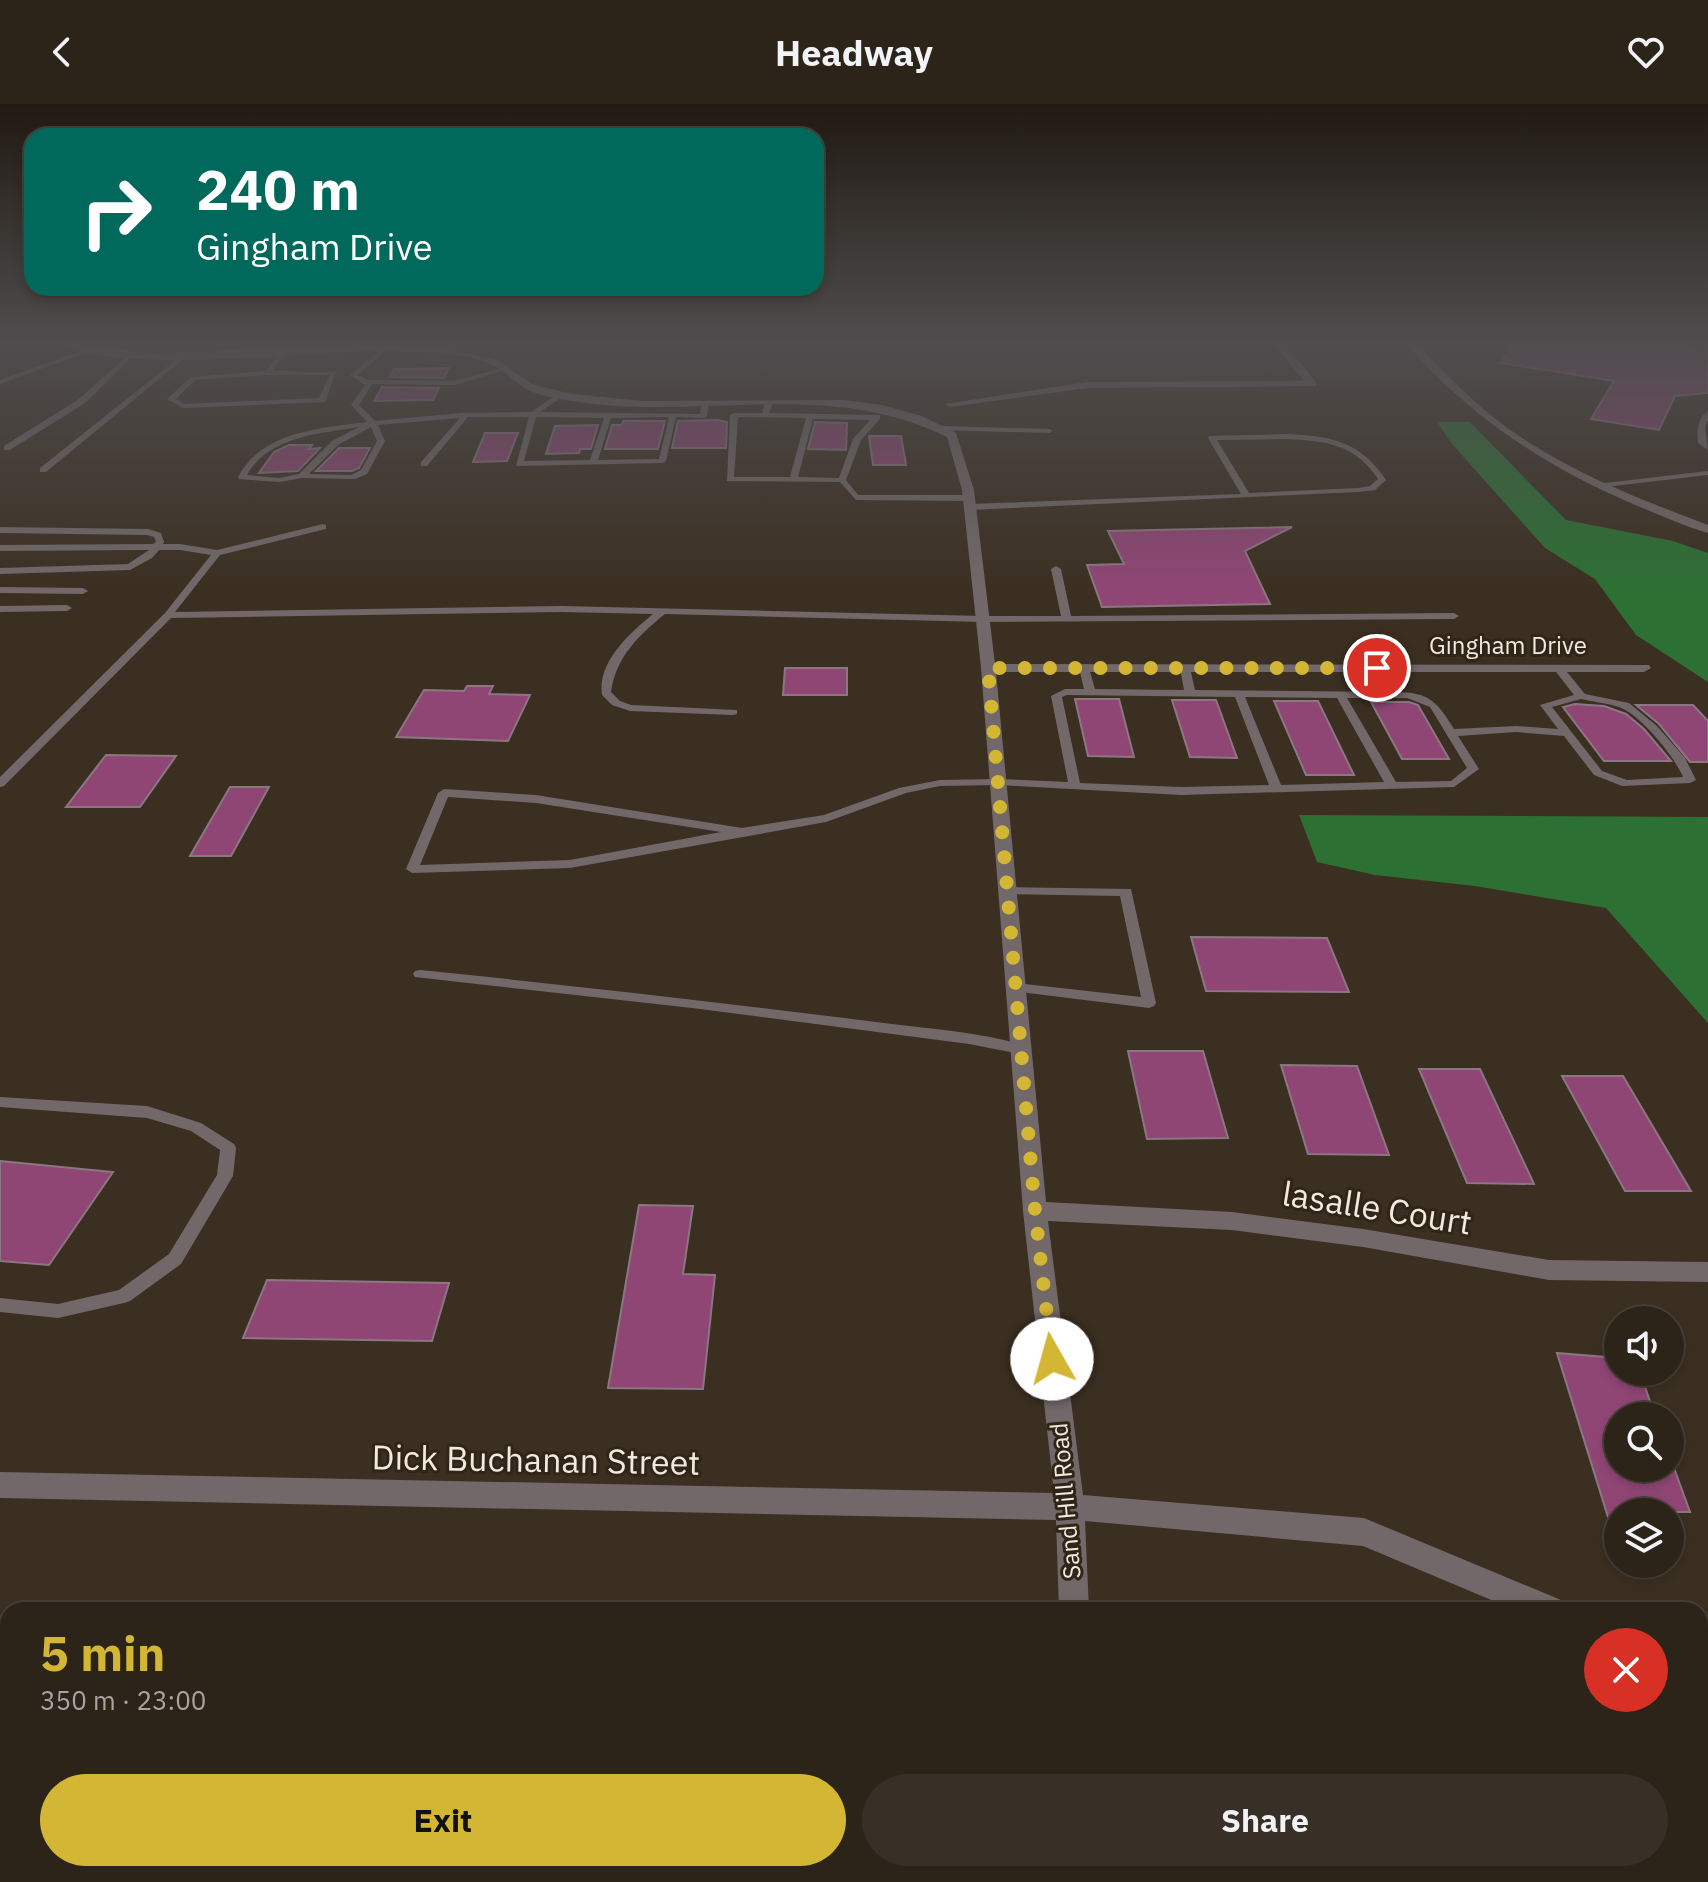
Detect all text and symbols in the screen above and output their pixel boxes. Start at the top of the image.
text: Headway [775,29,933,76]
icon: back [40,30,84,74]
icon: heart [1624,30,1668,74]
text: 240 m [196,153,360,225]
icon: right [64,160,168,264]
text: Gingham Drive [196,223,433,270]
street label: Gingham Drive [1429,629,1587,661]
pin [1343,634,1411,702]
icon: arrive [1355,646,1399,690]
street label: lasalle Court [1279,1170,1475,1244]
map controls [1604,1306,1684,1578]
button: sound [1604,1306,1684,1386]
position arrow [1010,1317,1094,1401]
button: search [1604,1402,1684,1482]
street label: Sand Hill Road [1042,1422,1088,1581]
street label: Dick Buchanan Street [371,1434,701,1484]
button: layers [1604,1498,1684,1578]
text: 5 min [40,1622,165,1684]
button: close [1584,1628,1668,1712]
text: 350 m · 23:00 [40,1683,206,1717]
button: Exit [40,1774,846,1866]
button: Share [862,1774,1668,1866]

